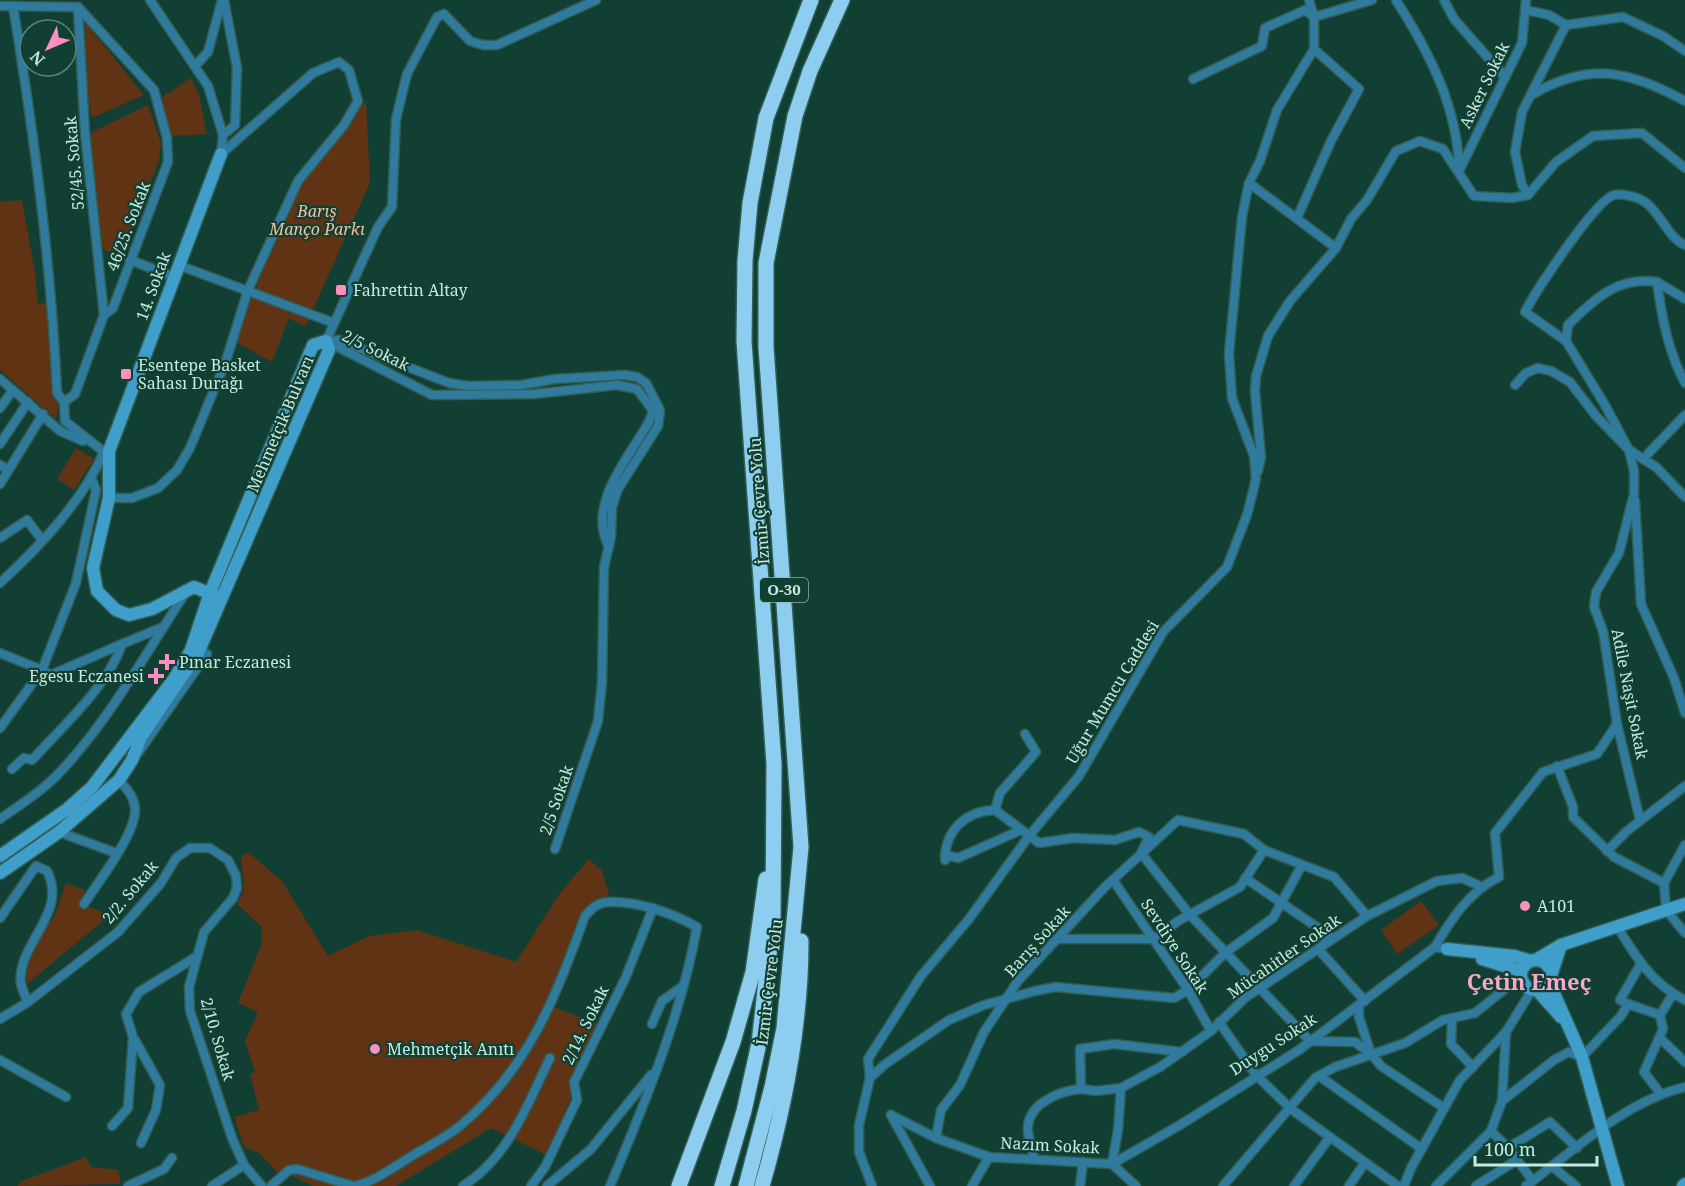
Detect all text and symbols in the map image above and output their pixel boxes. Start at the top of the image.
north arrow [18,18,78,78]
street label: Asker Sokak [1454,38,1515,132]
text: N [25,46,50,71]
street label: 52/45. Sokak [59,114,89,211]
street label: 46/25. Sokak [101,177,155,274]
park label: Barış Manço Parkı [268,200,365,240]
street label: 14. Sokak [130,248,176,323]
place label: Fahrettin Altay [353,279,468,301]
marker: Fahrettin Altay [334,283,348,297]
street label: 2/5 Sokak [339,324,414,376]
street label: Mehmetçik Bulvarı [241,352,319,496]
place label: Esentepe Basket Sahası Durağı [138,354,261,394]
marker: Esentepe Basket Sahası Durağı [119,367,133,381]
street label: İzmir Çevre Yolu [744,437,774,565]
road number: O-30 [760,578,808,602]
street label: Uğur Mumcu Caddesi [1060,616,1164,768]
street label: Adile Naşit Sokak [1607,627,1654,762]
place label: Pınar Eczanesi [179,651,291,673]
marker: Pınar Eczanesi [160,655,174,669]
place label: Egesu Eczanesi [29,665,144,687]
marker: Egesu Eczanesi [149,669,163,683]
street label: 2/5 Sokak [534,762,578,838]
street label: 2/2. Sokak [97,855,163,928]
street label: Sevdiye Sokak [1136,894,1214,998]
place label: A101 [1537,895,1575,917]
marker: A101 [1518,899,1532,913]
street label: Barış Sokak [999,900,1075,981]
street label: Mücahitler Sokak [1223,908,1346,1003]
street label: İzmir Çevre Yolu [750,918,788,1046]
district label: Çetin Emeç [1467,966,1591,996]
street label: 2/14. Sokak [556,981,614,1068]
street label: 2/10. Sokak [196,995,241,1084]
street label: Duygu Sokak [1225,1007,1321,1080]
place label: Mehmetçik Anıtı [387,1038,514,1060]
marker: Mehmetçik Anıtı [368,1042,382,1056]
scale bar [1475,1129,1596,1167]
street label: Nazım Sokak [1000,1131,1101,1159]
text: 100 m [1484,1137,1536,1161]

